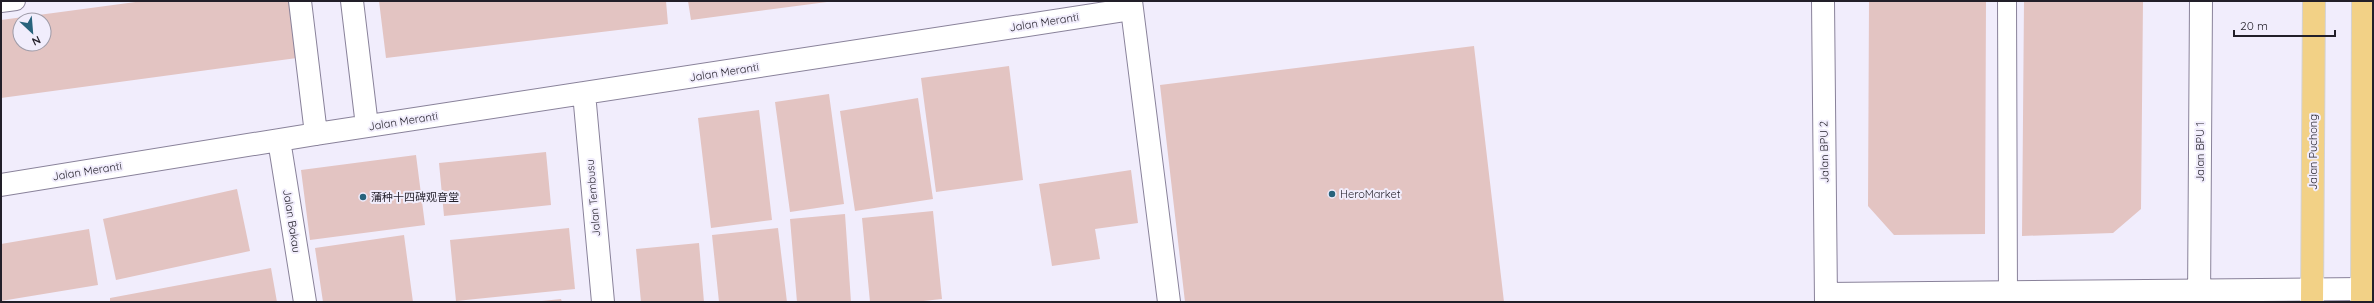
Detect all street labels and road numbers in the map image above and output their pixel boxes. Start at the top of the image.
street label: Jalan Meranti [1008,10,1080,34]
street label: Jalan Meranti [688,60,760,84]
street label: Jalan Meranti [367,109,439,133]
street label: Jalan Puchong [2306,114,2320,190]
street label: Jalan BPU 2 [1816,121,1832,183]
street label: Jalan BPU 1 [2193,122,2207,182]
street label: Jalan Meranti [51,159,123,183]
street label: Jalan Tembusu [583,159,603,237]
street label: Jalan Bakau [280,188,304,254]

